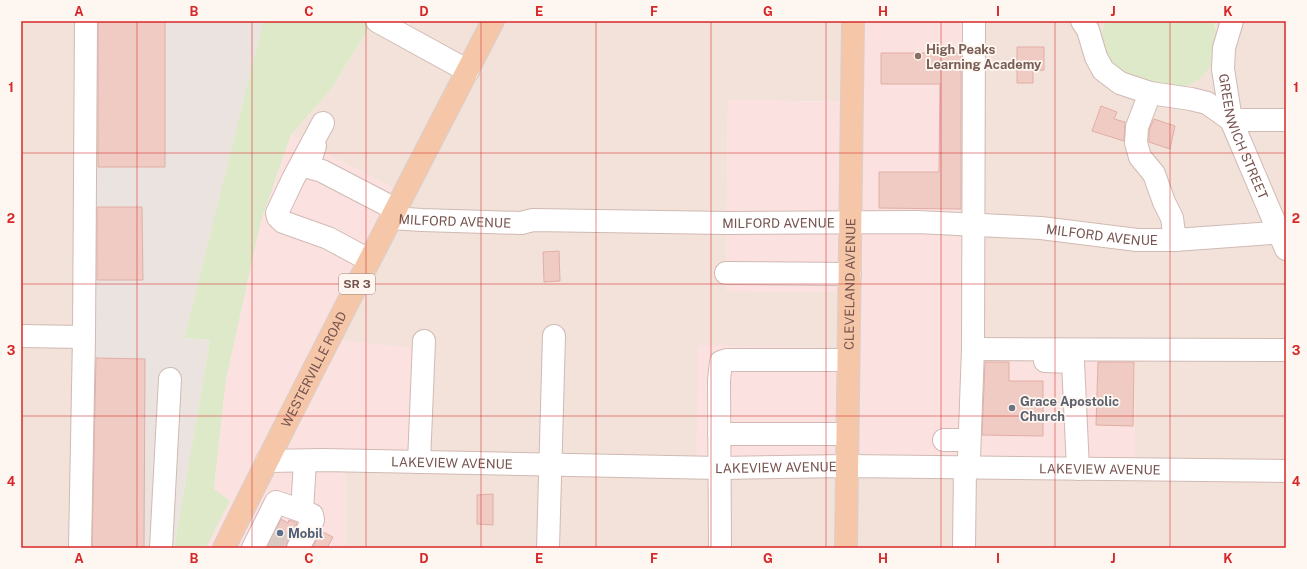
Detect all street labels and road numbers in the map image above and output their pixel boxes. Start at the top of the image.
street label: GREENWICH STREET [1216,73,1271,202]
street label: MILFORD AVENUE [398,212,511,231]
street label: MILFORD AVENUE [722,215,835,231]
street label: CLEVELAND AVENUE [842,218,858,350]
street label: MILFORD AVENUE [1045,222,1158,248]
road number: SR 3 [339,274,375,294]
street label: WESTERVILLE ROAD [278,309,350,430]
street label: LAKEVIEW AVENUE [391,454,513,472]
street label: LAKEVIEW AVENUE [715,459,837,476]
street label: LAKEVIEW AVENUE [1039,461,1161,478]

